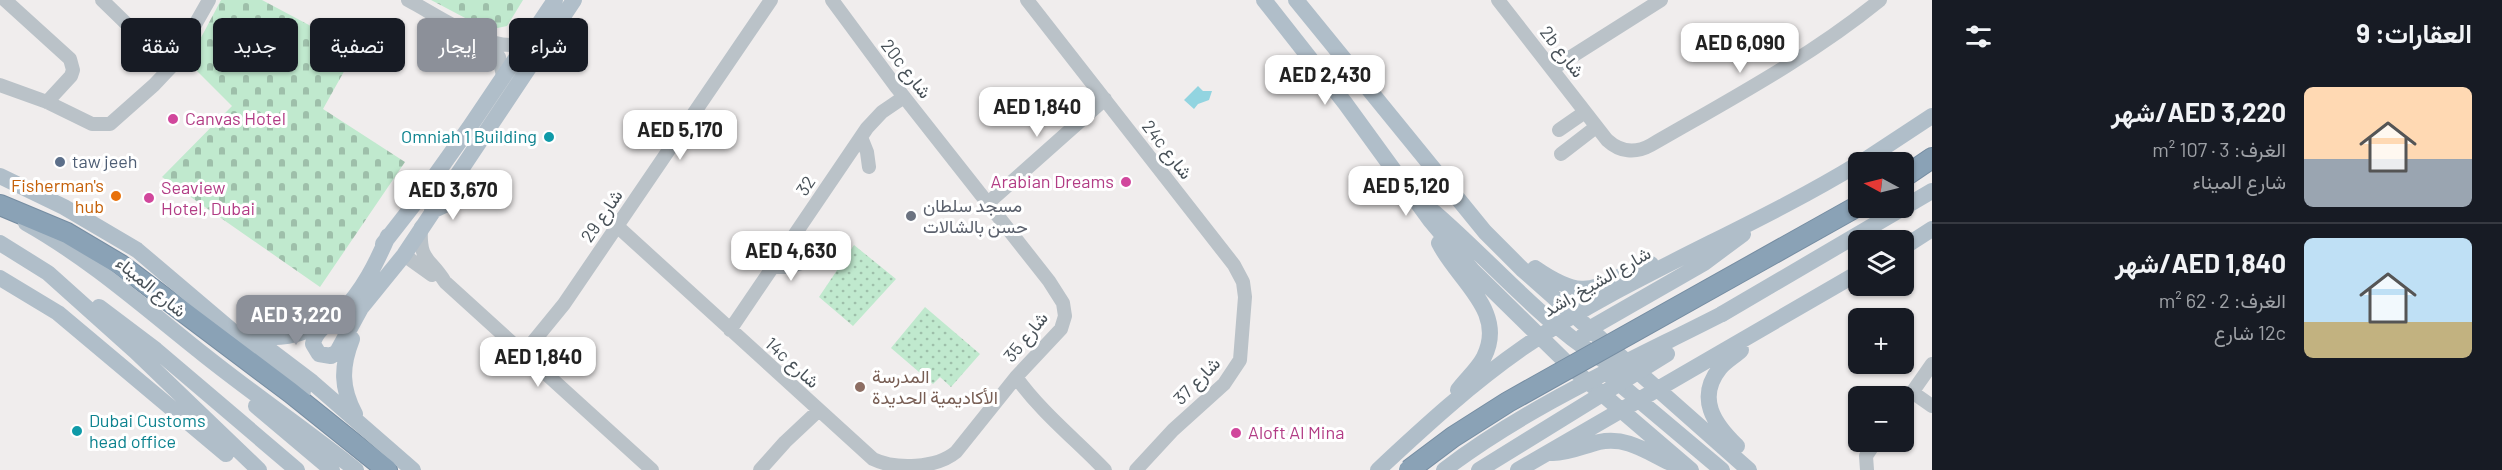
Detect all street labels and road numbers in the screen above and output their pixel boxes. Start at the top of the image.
street label: 2b شارع [1534,21,1590,83]
street label: 20c شارع [875,34,937,104]
street label: 24c شارع [1136,116,1198,184]
street label: 32 [791,171,820,199]
street label: شارع 29 [576,185,628,247]
street label: شارع الشيخ راشد [1539,241,1655,323]
street label: شارع الميناء [111,251,191,323]
street label: شارع 35 [998,307,1054,367]
street label: 14c شارع [760,332,824,394]
street label: شارع 37 [1168,352,1226,410]

